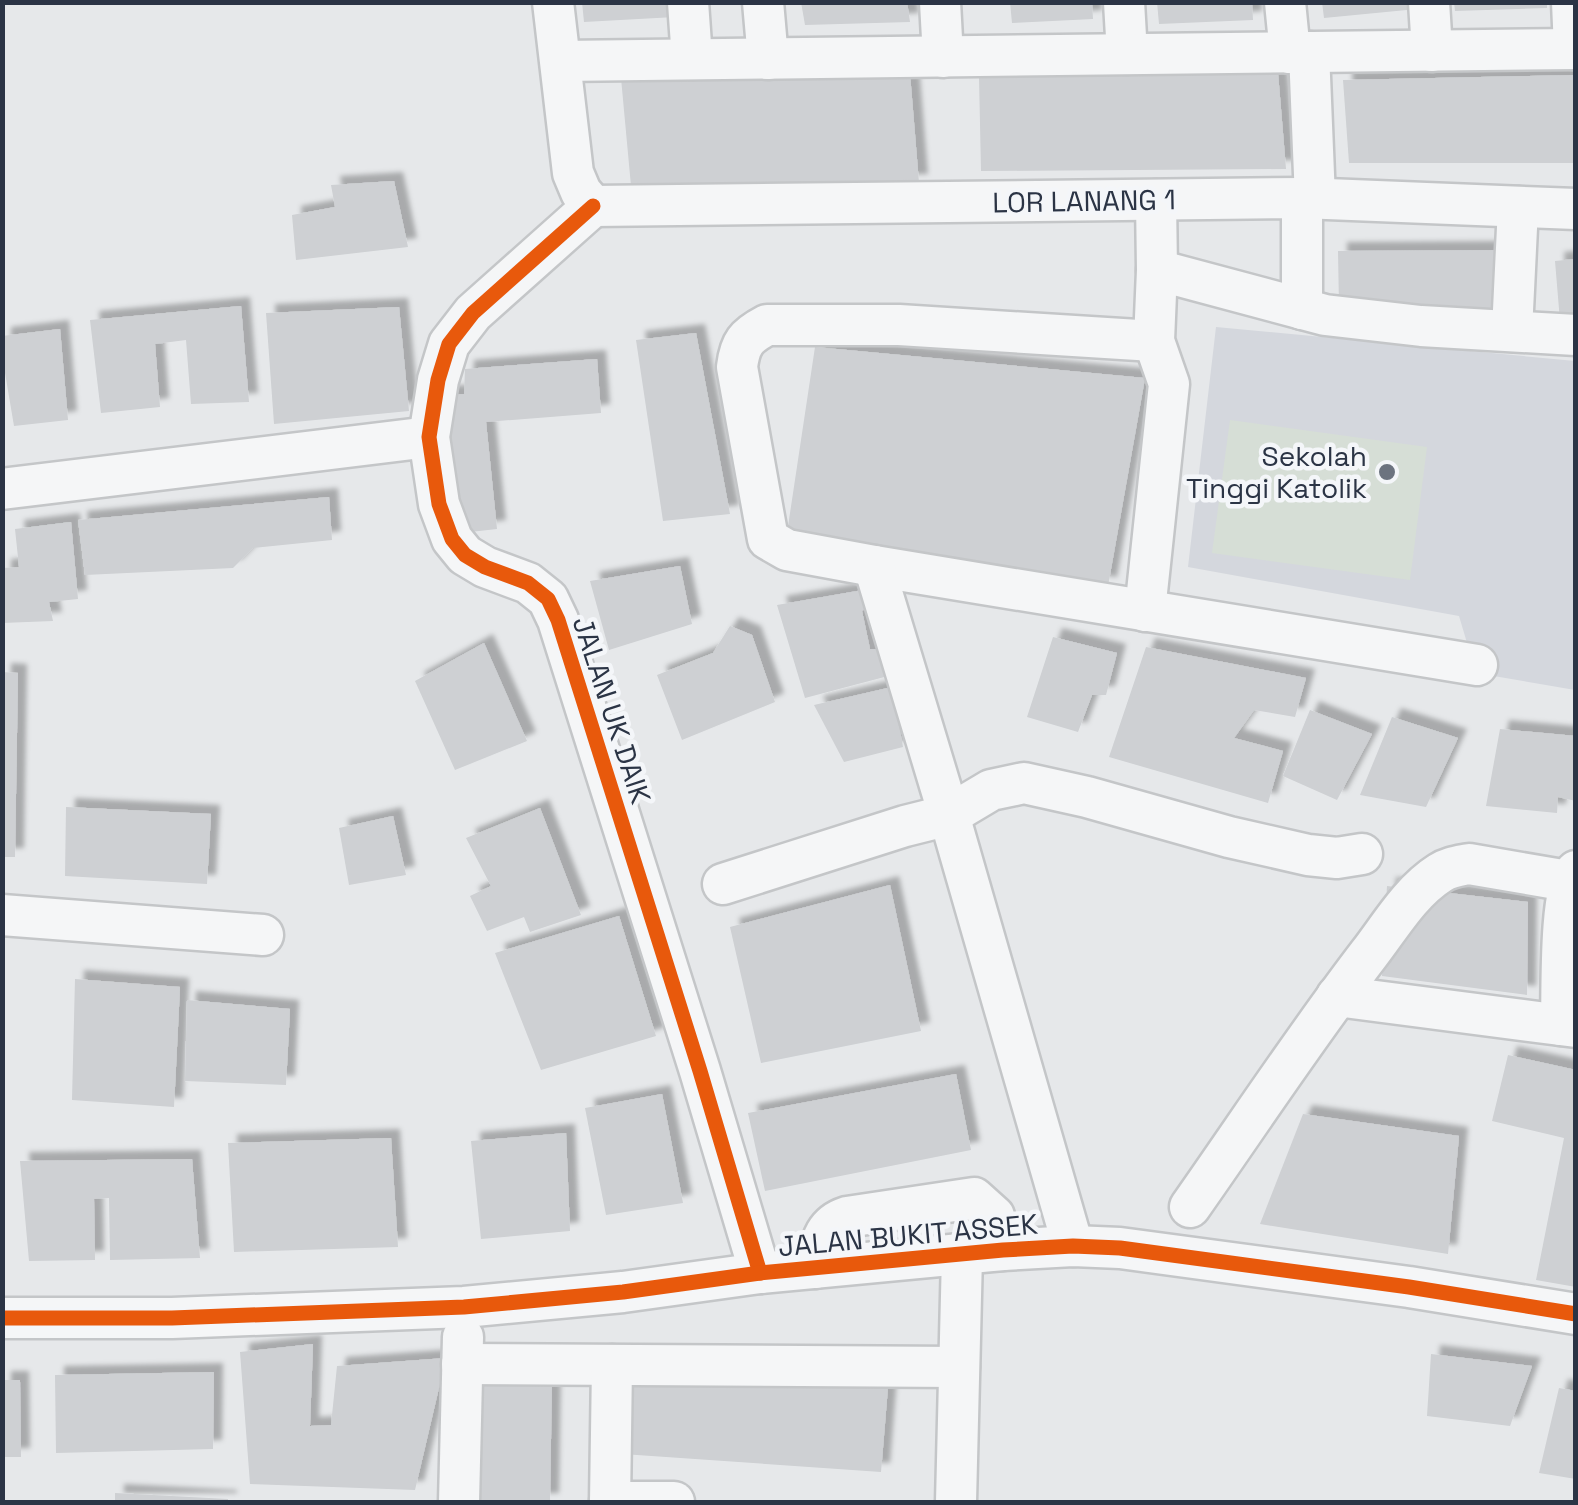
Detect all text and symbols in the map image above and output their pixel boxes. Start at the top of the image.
street label: LOR LANANG 1 [992,181,1176,221]
place label: Sekolah Tinggi Katolik [1186,438,1367,506]
marker: Sekolah Tinggi Katolik [1376,461,1398,483]
street label: JALAN UK DAIK [565,612,659,808]
street label: JALAN BUKIT ASSEK [777,1206,1039,1264]

